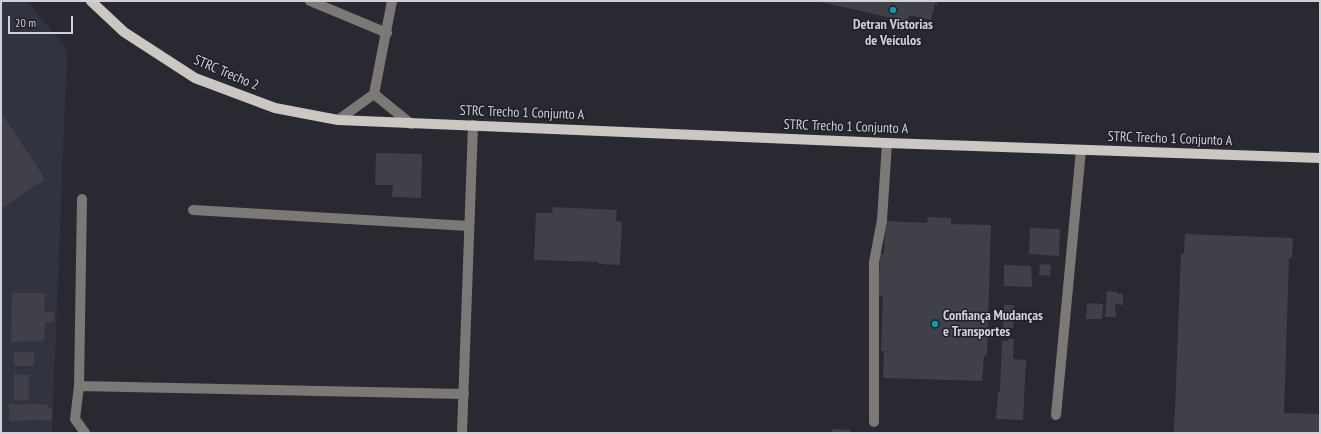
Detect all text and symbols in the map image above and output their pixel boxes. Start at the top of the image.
marker: Detran Vistorias de Veículos [888,5,898,15]
scale bar [10,8,75,34]
text: 20 m [15,15,36,30]
place label: Detran Vistorias de Veículos [853,17,933,50]
street label: STRC Trecho 2 [191,52,261,94]
street label: STRC Trecho 1 Conjunto A [459,102,585,124]
street label: STRC Trecho 1 Conjunto A [783,116,909,138]
street label: STRC Trecho 1 Conjunto A [1107,128,1233,150]
place label: Confiança Mudanças e Transportes [943,308,1043,340]
marker: Confiança Mudanças e Transportes [930,319,940,329]

